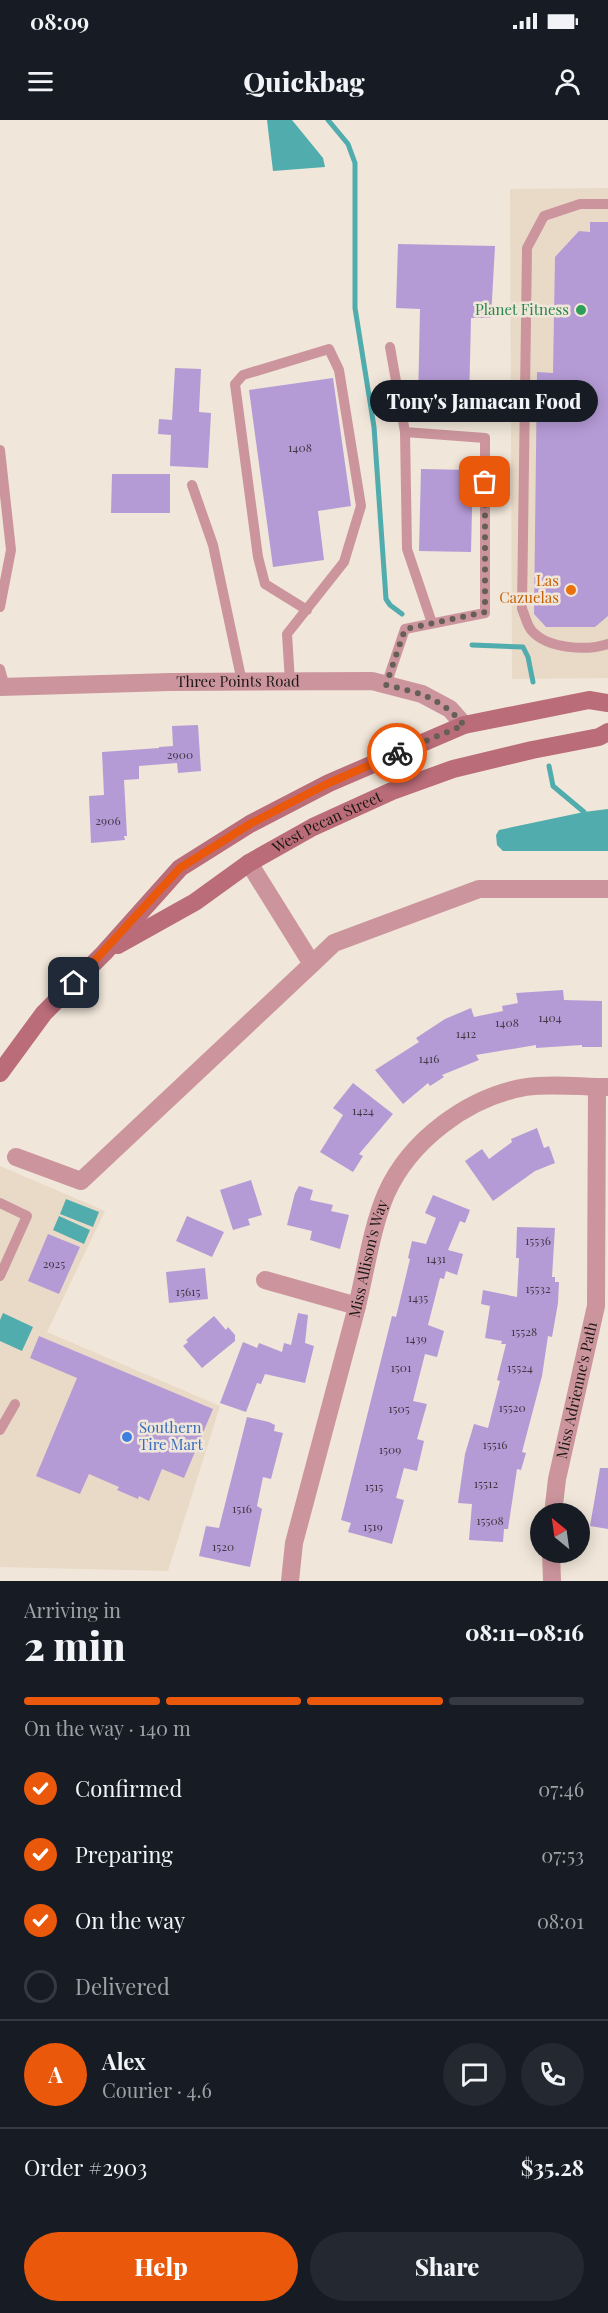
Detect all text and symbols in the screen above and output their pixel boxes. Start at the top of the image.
text: 08:09 [30,6,89,36]
text: Quickbag [243,63,365,99]
icon: menu [24,65,57,98]
icon: person [551,65,584,98]
place label: Planet Fitness [475,299,569,319]
marker: Planet Fitness [574,303,588,317]
callout: Tony's Jamacan Food [371,380,599,422]
text: Tony's Jamacan Food [387,387,581,414]
house number: 1408 [288,439,312,455]
pin [459,456,510,507]
icon: bag [468,465,501,498]
place label: Las Cazuelas [499,570,559,607]
marker: Las Cazuelas [564,583,578,597]
street label: Three Points Road [176,670,300,691]
courier [367,723,427,783]
icon: bike [381,737,414,770]
house number: 2900 [167,746,193,762]
street label: West Pecan Street [267,786,385,857]
house number: 2906 [95,812,121,828]
pin [48,957,99,1008]
icon: home [57,966,90,999]
house number: 1404 [538,1009,562,1025]
house number: 1408 [495,1014,519,1030]
house number: 1412 [456,1025,477,1041]
house number: 1416 [418,1050,440,1066]
house number: 1424 [352,1102,374,1118]
street label: Miss Allison's Way [343,1196,392,1320]
house number: 15536 [525,1232,551,1248]
house number: 1431 [426,1250,447,1266]
house number: 2925 [43,1255,65,1271]
house number: 15532 [525,1280,551,1296]
house number: 15615 [176,1283,200,1299]
house number: 1435 [408,1289,428,1305]
street label: Miss Adrienne's Path [551,1320,601,1461]
house number: 15528 [511,1323,537,1339]
house number: 1439 [405,1330,427,1346]
house number: 1501 [391,1359,412,1375]
house number: 15524 [507,1359,533,1375]
house number: 15520 [498,1399,526,1415]
house number: 1505 [388,1400,410,1416]
place label: Southern Tire Mart [139,1417,204,1454]
marker: Southern Tire Mart [120,1430,134,1444]
house number: 15516 [483,1436,507,1452]
house number: 1509 [379,1441,401,1457]
house number: 15512 [474,1475,498,1491]
house number: 1515 [365,1478,383,1494]
house number: 1516 [232,1500,252,1516]
north arrow [530,1503,590,1563]
map controls [530,1503,590,1563]
house number: 15508 [476,1512,504,1528]
house number: 1519 [363,1518,383,1534]
house number: 1520 [212,1538,234,1554]
text: Arriving in [24,1596,121,1623]
text: 08:11–08:16 [465,1617,584,1647]
text: 2 min [24,1619,126,1671]
text: On the way · 140 m [24,1714,191,1741]
icon: check [24,1772,57,1805]
text: Confirmed [75,1773,182,1803]
text: 07:46 [538,1775,584,1802]
icon: check [24,1838,57,1871]
text: Preparing [75,1839,173,1869]
text: 07:53 [541,1841,584,1868]
icon: check [24,1904,57,1937]
text: On the way [75,1905,185,1935]
text: 08:01 [537,1907,584,1934]
text: Delivered [75,1971,170,2001]
button: chat [443,2043,506,2106]
button: phone [521,2043,584,2106]
text: Alex [102,2046,146,2076]
text: A [48,2059,63,2089]
text: Courier · 4.6 [102,2076,212,2103]
text: Order #2903 [24,2152,147,2182]
text: $35.28 [521,2152,584,2182]
button: Help [24,2232,298,2301]
button: Share [310,2232,584,2301]

